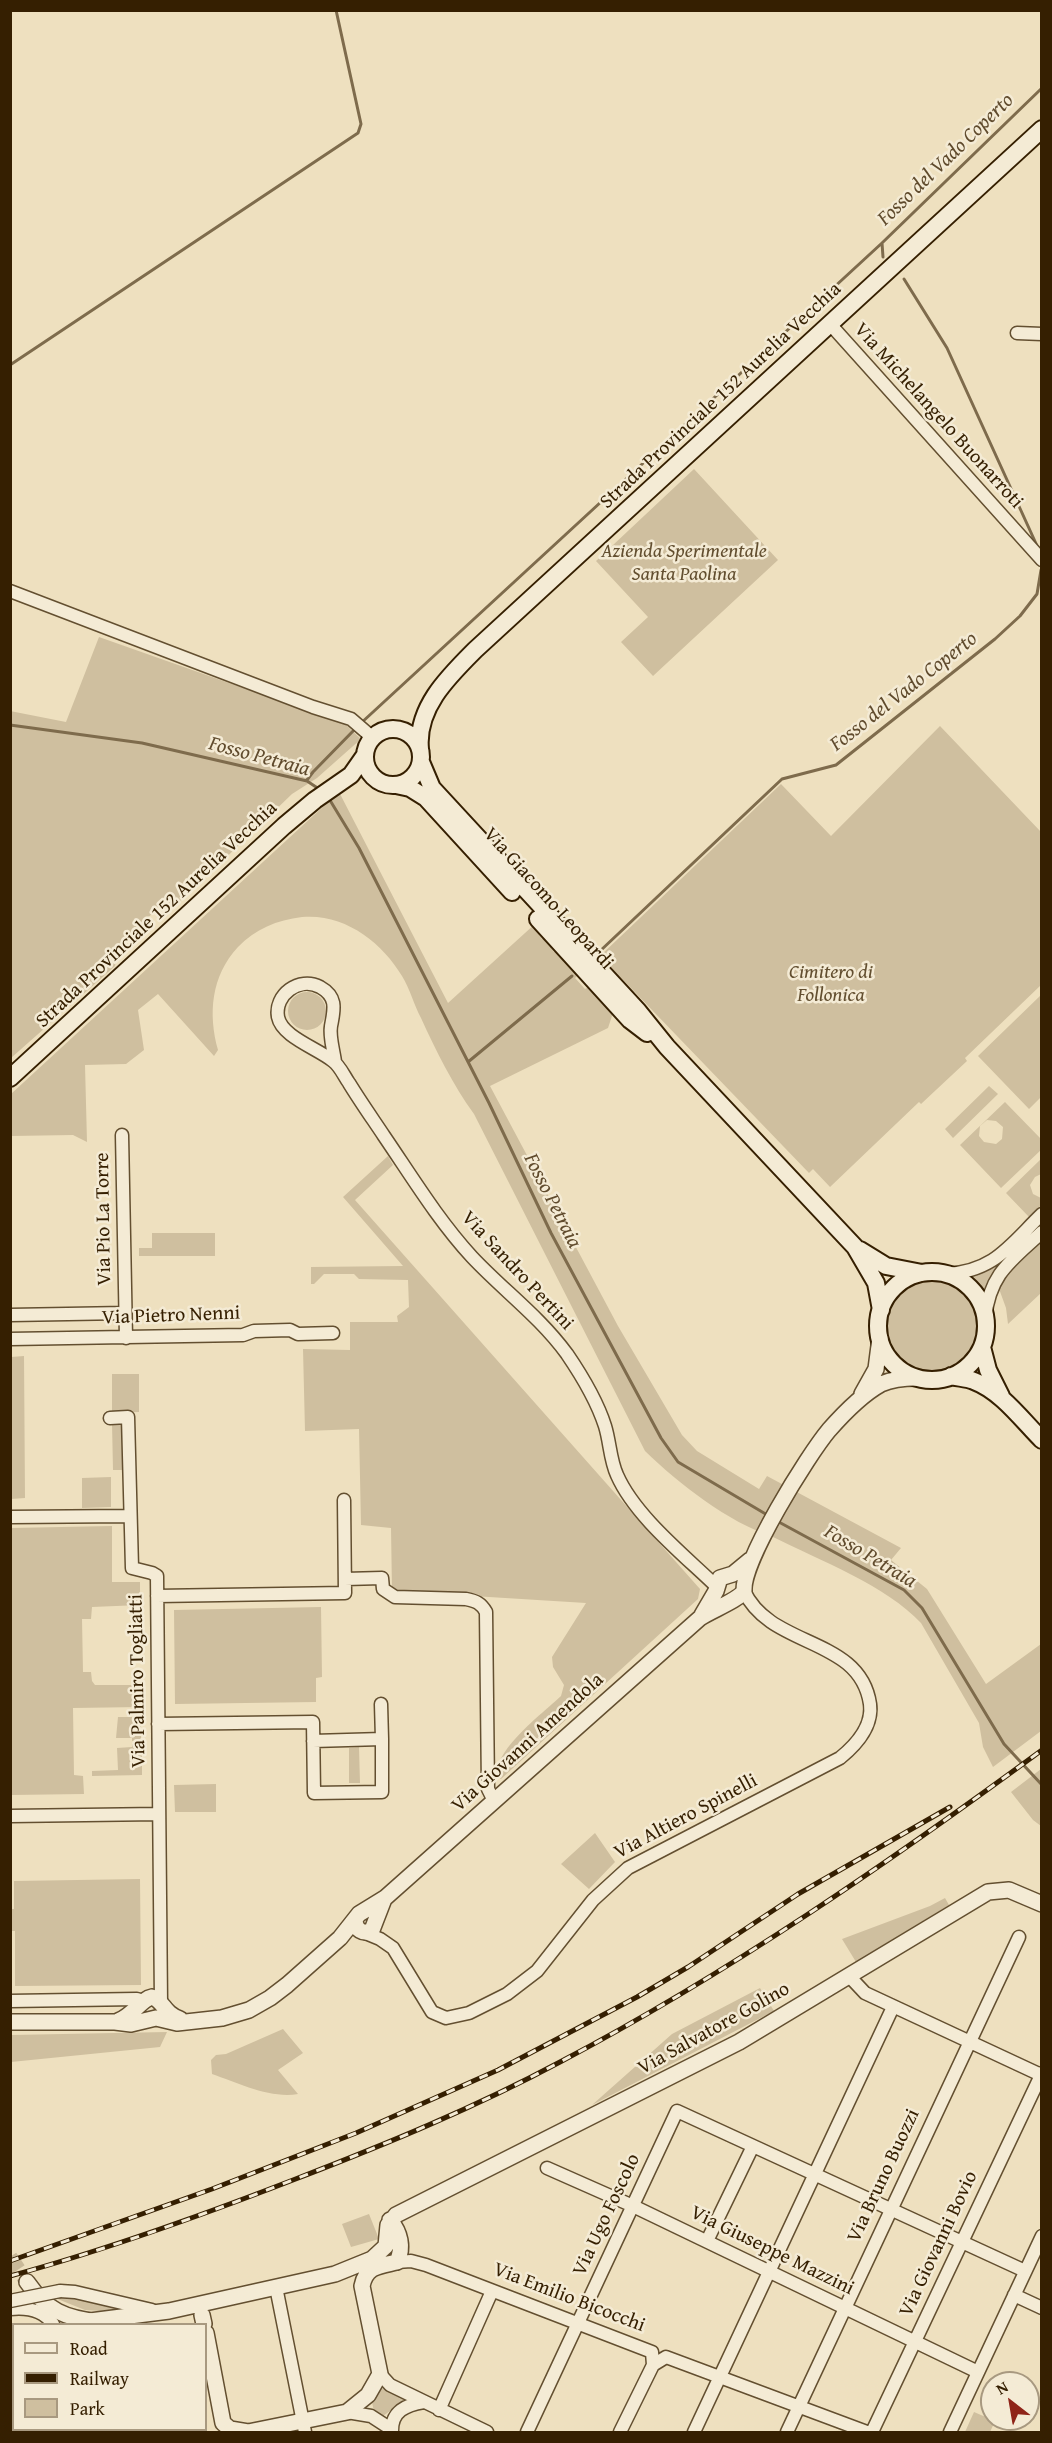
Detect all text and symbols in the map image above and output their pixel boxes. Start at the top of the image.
water label: Fosso del Vado Coperto [873,88,1019,232]
street label: Strada Provinciale 152 Aurelia Vecchia [595,278,847,514]
street label: Via Michelangelo Buonarroti [848,318,1028,514]
park label: Azienda Sperimentale Santa Paolina [601,540,767,587]
water label: Fosso del Vado Coperto [825,627,983,757]
water label: Fosso Petraia [206,731,312,783]
street label: Strada Provinciale 152 Aurelia Vecchia [31,797,283,1033]
street label: Via Giacomo Leopardi [478,823,618,975]
park label: Cimitero di Follonica [789,961,873,1008]
water label: Fosso Petraia [517,1149,587,1253]
street label: Via Pio La Torre [91,1152,117,1286]
street label: Via Sandro Pertini [456,1206,578,1336]
street label: Via Pietro Nenni [101,1302,241,1330]
water label: Fosso Petraia [819,1520,921,1594]
street label: Via Palmiro Togliatti [124,1594,152,1768]
street label: Via Giovanni Amendola [447,1668,609,1818]
street label: Via Altiero Spinelli [610,1769,762,1865]
street label: Via Salvatore Golino [634,1977,794,2081]
street label: Via Bruno Buozzi [843,2106,925,2246]
street label: Via Ugo Foscolo [568,2150,646,2280]
street label: Via Giovanni Bovio [895,2167,983,2321]
street label: Via Giuseppe Mazzini [686,2201,858,2301]
street label: Via Emilio Bicocchi [490,2258,648,2338]
legend [12,2323,207,2431]
text: Road [70,2335,108,2362]
text: Railway [70,2365,129,2392]
north arrow [980,2371,1040,2431]
text: N [991,2374,1013,2400]
text: Park [70,2395,105,2422]

